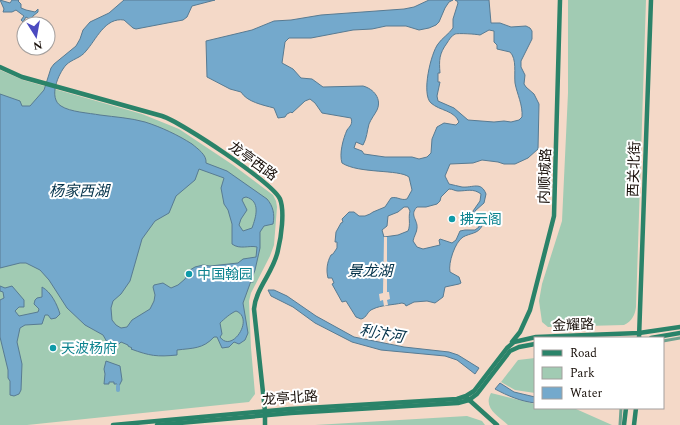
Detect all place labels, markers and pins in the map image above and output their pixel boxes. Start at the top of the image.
place label: 拂云阁 [460,209,502,230]
marker: 拂云阁 [447,214,457,224]
place label: 中国翰园 [197,264,253,285]
marker: 中国翰园 [184,269,194,279]
place label: 天波杨府 [61,338,117,359]
marker: 天波杨府 [48,343,58,353]

